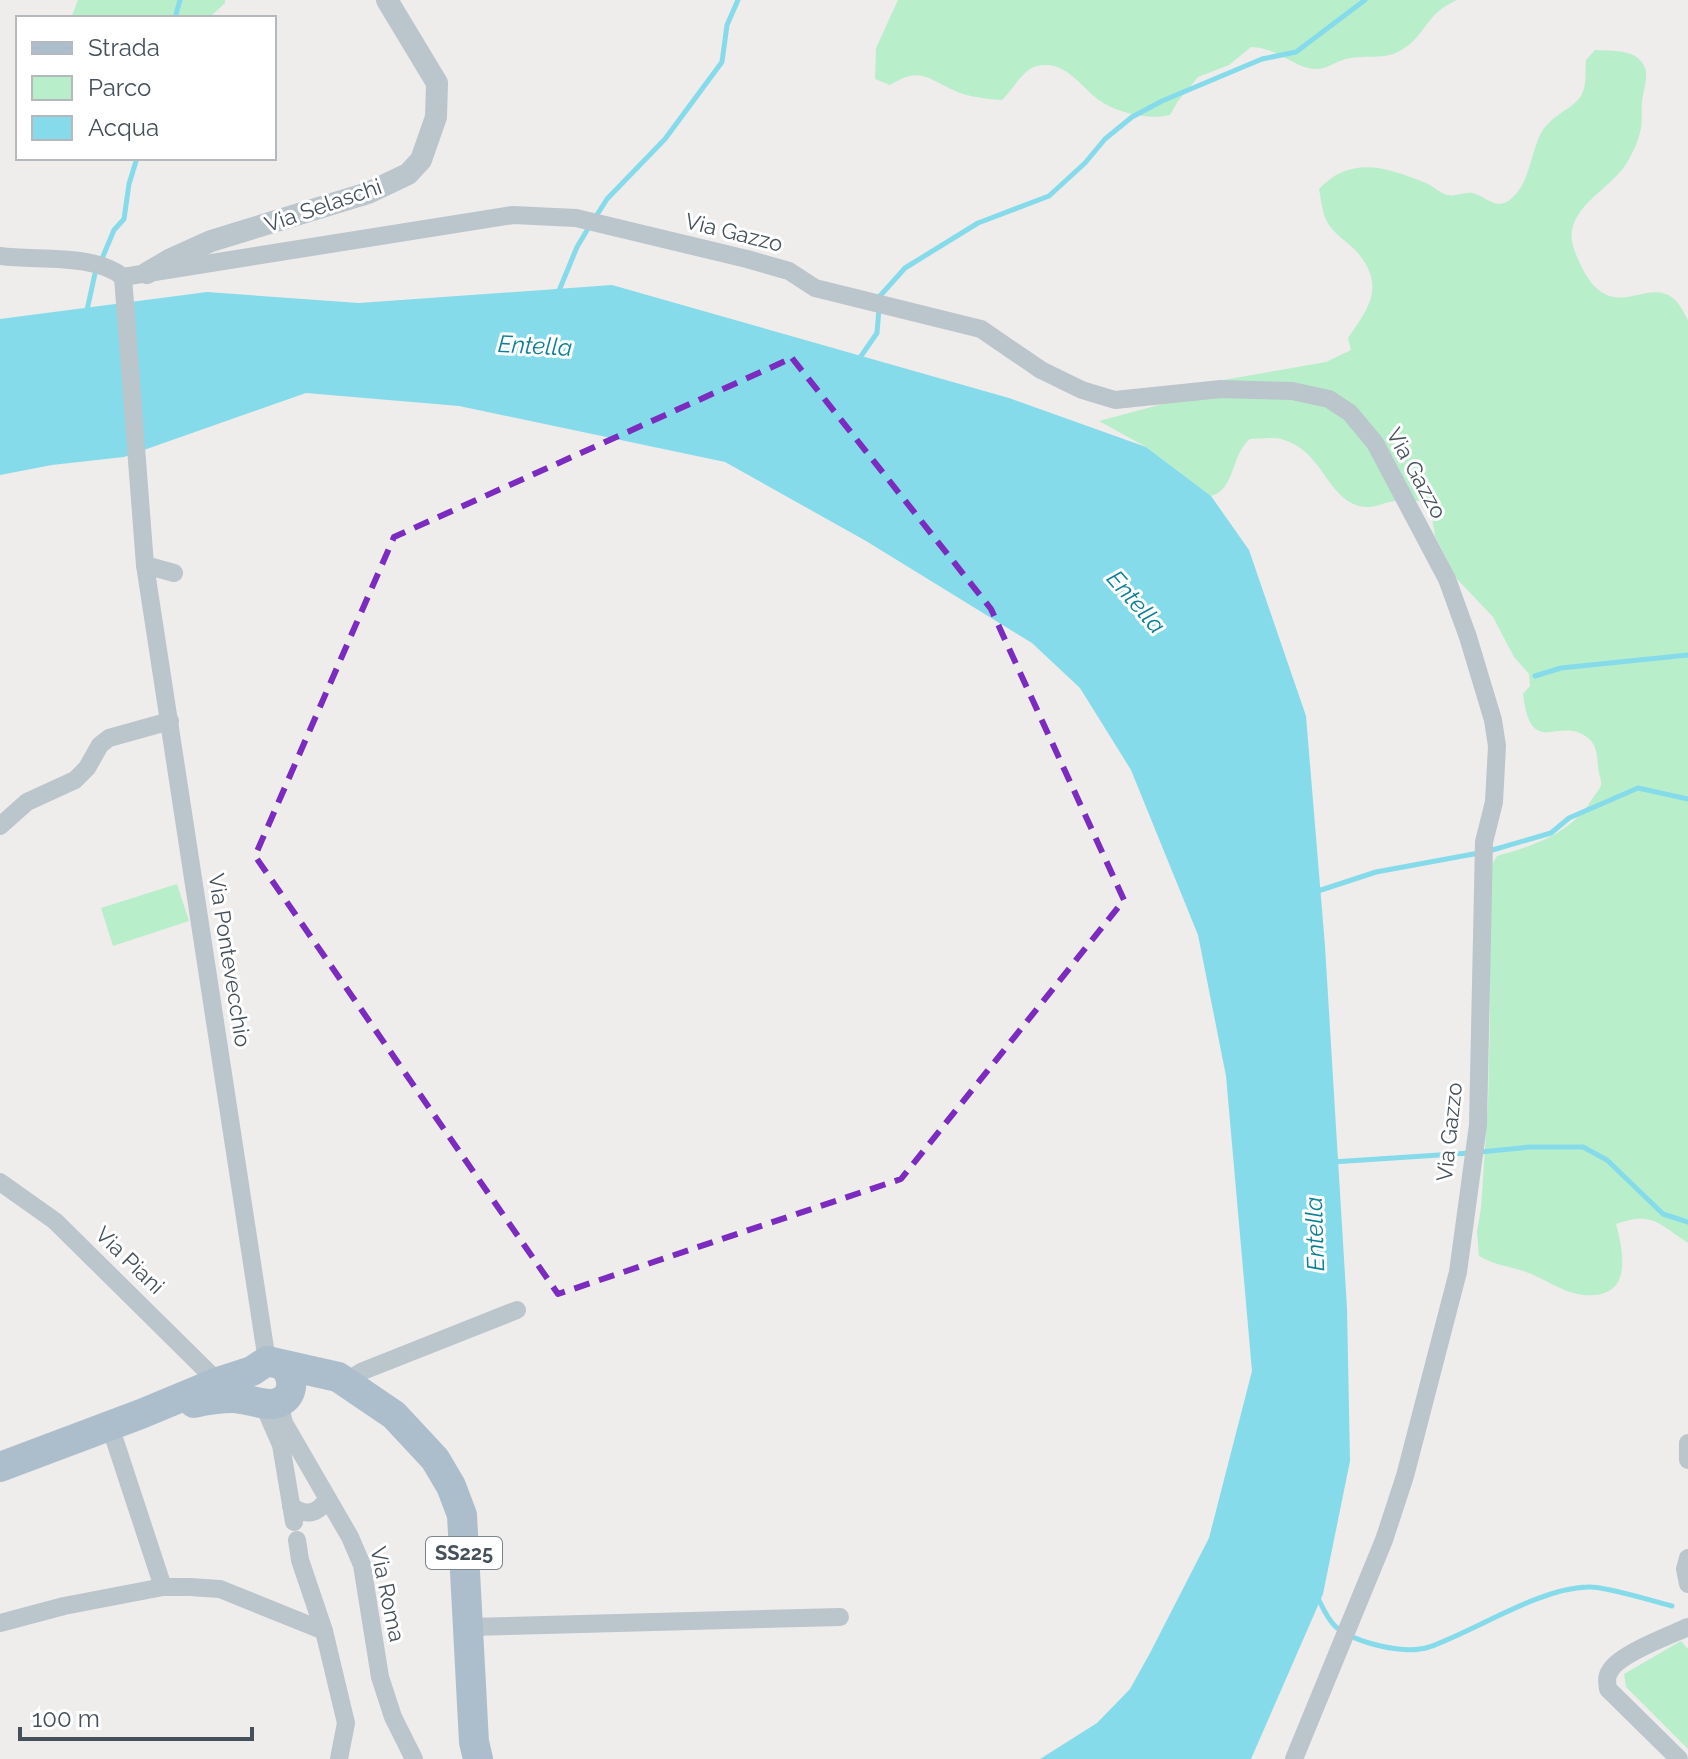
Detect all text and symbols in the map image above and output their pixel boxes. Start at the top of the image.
legend [16,16,276,160]
text: Strada [88,33,160,62]
text: Parco [88,73,151,102]
text: Acqua [88,113,159,142]
street label: Via Selaschi [261,173,385,237]
street label: Via Gazzo [683,207,785,257]
water label: Entella [497,329,573,362]
street label: Via Gazzo [1381,423,1453,523]
water label: Entella [1101,564,1172,639]
street label: Via Pontevecchio [203,871,257,1049]
street label: Via Gazzo [1431,1081,1467,1183]
water label: Entella [1299,1196,1330,1272]
street label: Via Piani [90,1221,170,1299]
road number: SS225 [426,1537,502,1569]
street label: Via Roma [365,1544,411,1644]
scale bar [20,1691,252,1741]
text: 100 m [32,1704,100,1733]

